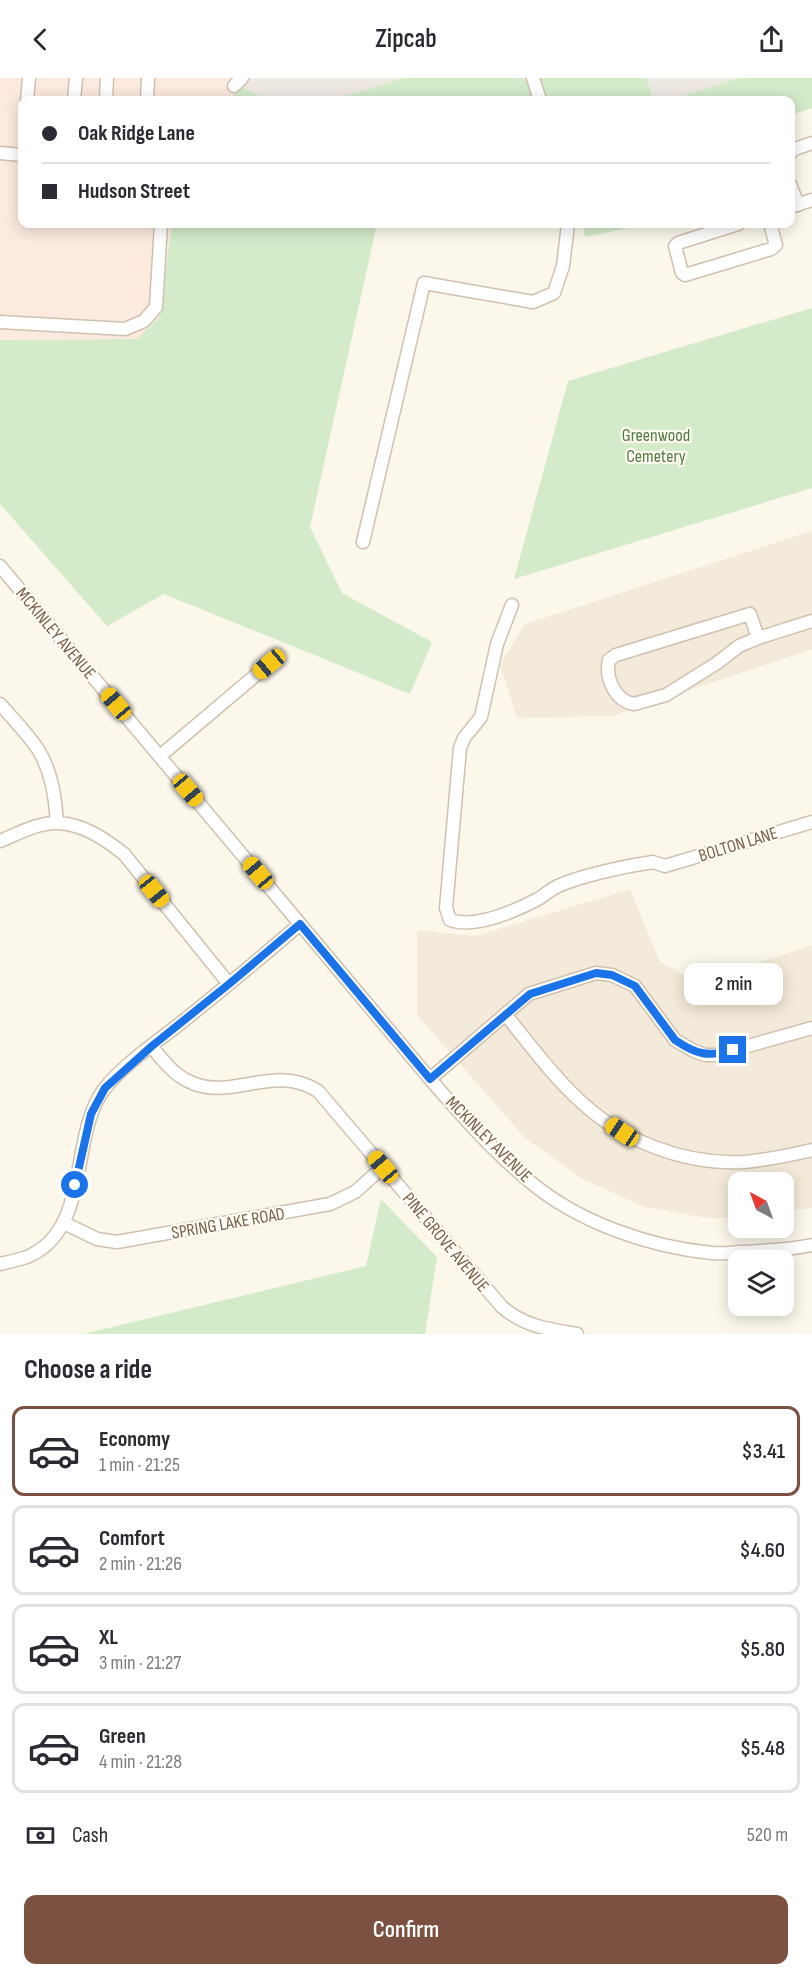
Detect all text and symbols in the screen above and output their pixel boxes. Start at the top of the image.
icon: back [24,23,57,56]
text: Zipcab [375,23,437,55]
icon: share [755,23,788,56]
text: Oak Ridge Lane [78,120,195,147]
text: Hudson Street [78,178,190,205]
park label: Greenwood Cemetery [622,425,690,467]
street label: MCKINLEY AVENUE [11,583,100,683]
car [249,646,289,682]
car [98,684,134,724]
car [170,770,206,810]
street label: BOLTON LANE [696,823,780,866]
car [240,853,276,893]
car [136,871,172,911]
callout: 2 min [684,963,783,1005]
text: 2 min [715,972,752,996]
route end [719,1036,746,1063]
street label: MCKINLEY AVENUE [441,1092,536,1187]
car [602,1114,642,1150]
car [365,1147,401,1187]
route start [61,1171,88,1198]
north arrow [728,1172,794,1238]
map controls [728,1172,794,1316]
street label: PINE GROVE AVENUE [398,1188,493,1296]
street label: SPRING LAKE ROAD [170,1203,286,1244]
button: layers [728,1250,794,1316]
text: Choose a ride [24,1354,152,1386]
icon: car [27,1424,81,1478]
text: Economy [99,1426,170,1453]
text: $3.41 [741,1438,785,1465]
text: 1 min · 21:25 [99,1453,180,1477]
icon: car [27,1523,81,1577]
text: Comfort [99,1525,165,1552]
text: $4.60 [740,1537,785,1564]
text: 2 min · 21:26 [99,1552,182,1576]
icon: car [27,1622,81,1676]
text: XL [99,1624,118,1651]
text: $5.80 [740,1636,785,1663]
text: 3 min · 21:27 [99,1651,181,1675]
icon: car [27,1721,81,1775]
text: Green [99,1723,146,1750]
text: $5.48 [740,1735,785,1762]
text: 4 min · 21:28 [99,1750,182,1774]
icon: cash [24,1819,57,1852]
text: Cash [72,1822,108,1849]
text: 520 m [747,1823,788,1847]
button: Confirm [24,1895,788,1964]

